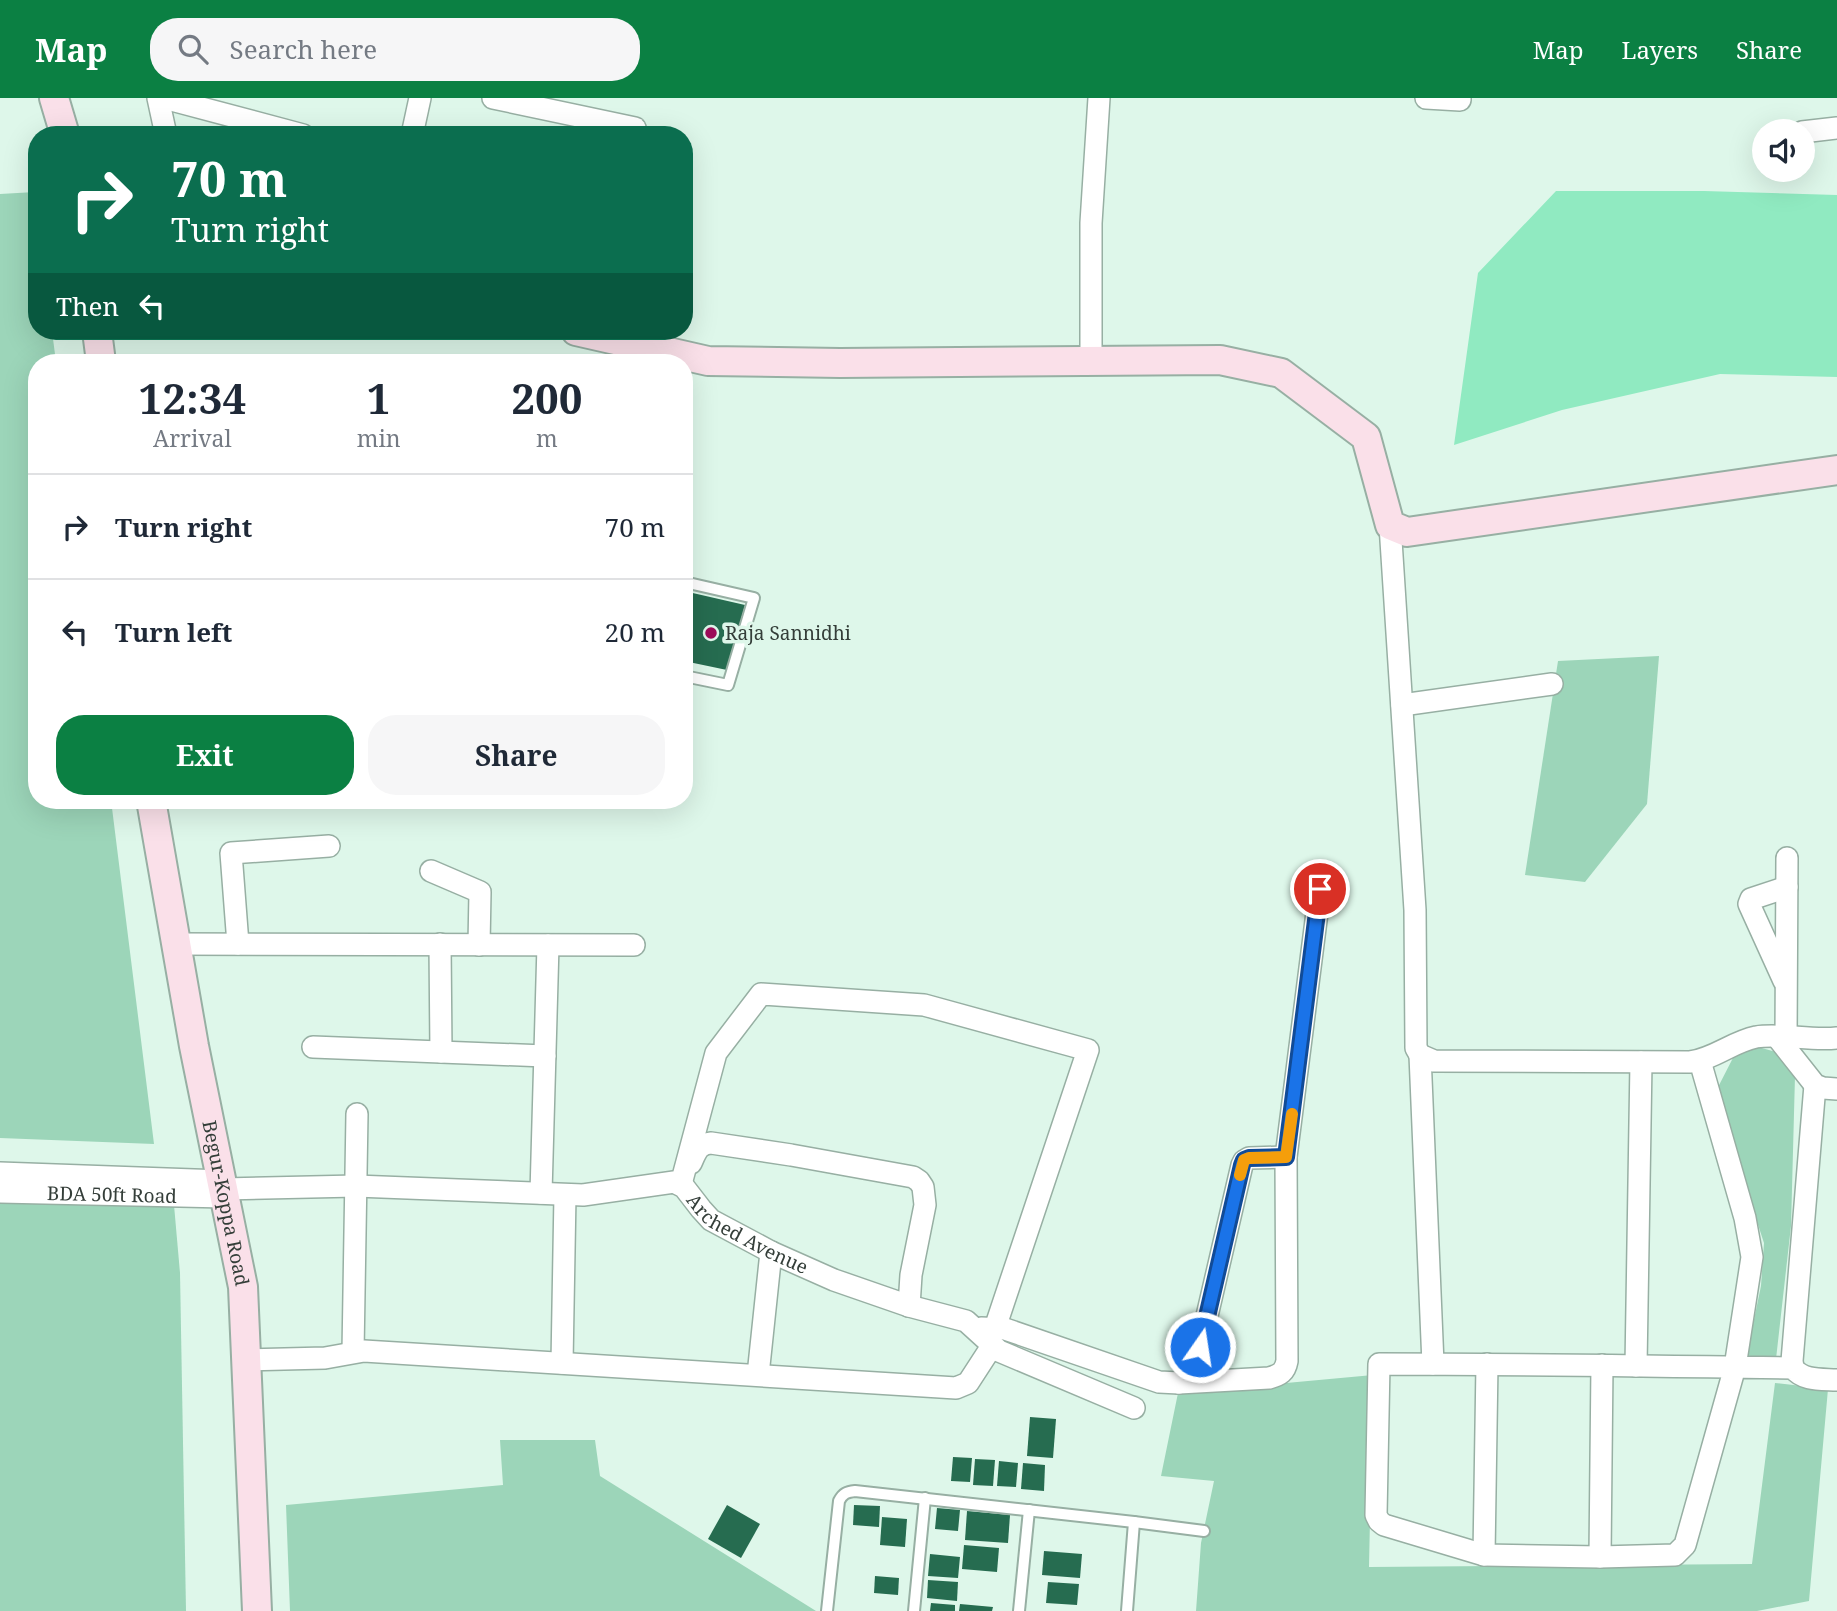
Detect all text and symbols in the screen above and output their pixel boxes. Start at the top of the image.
search box [150,18,640,81]
text: Map [35,27,108,72]
icon: search [174,30,212,68]
text: Search here [230,31,377,67]
text: Map [1533,33,1584,66]
text: Layers [1622,33,1698,66]
text: Share [1736,33,1802,66]
map controls [1752,119,1815,182]
button: sound [1752,119,1815,182]
text: 70 m [171,145,287,211]
icon: right [56,154,147,245]
text: Turn right [171,208,329,251]
icon: left [133,287,171,325]
text: Then [56,288,119,324]
text: 12:34 [139,369,246,426]
text: 1 [367,369,391,426]
text: 200 [511,369,582,426]
text: Arrival [153,422,232,454]
text: min [357,422,401,454]
text: m [536,422,558,454]
icon: right [56,508,94,546]
text: Turn right [115,509,252,545]
text: 70 m [605,509,665,545]
icon: left [56,613,94,651]
text: Turn left [115,614,232,650]
text: 20 m [605,614,665,650]
place label: Raja Sannidhi [725,620,851,646]
marker: Raja Sannidhi [703,625,719,641]
button: Exit [56,715,354,795]
button: Share [368,715,665,795]
pin [1290,859,1350,919]
icon: arrive [1301,870,1339,908]
street label: Begur-Koppa Road [196,1118,256,1289]
street label: BDA 50ft Road [47,1180,178,1209]
street label: Arched Avenue [681,1188,812,1280]
position arrow [1163,1310,1237,1384]

